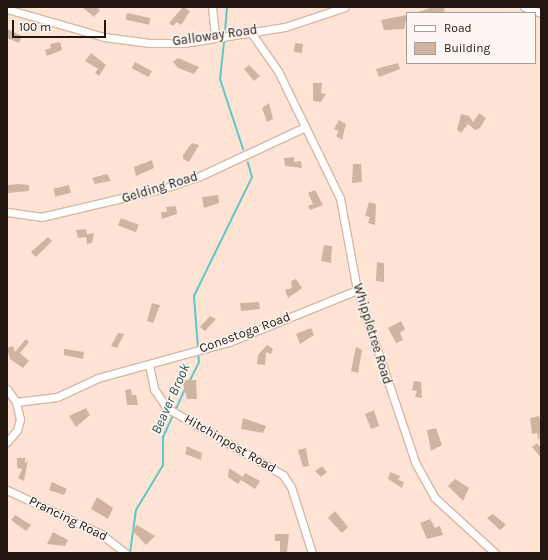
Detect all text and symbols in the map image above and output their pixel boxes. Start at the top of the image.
scale bar [14,12,108,38]
legend [406,12,536,64]
text: 100 m [19,20,51,34]
text: Road [444,21,472,35]
street label: Galloway Road [172,22,258,50]
text: Building [444,41,490,55]
street label: Gelding Road [120,169,200,207]
street label: Whippletree Road [349,282,395,386]
street label: Conestoga Road [197,309,293,357]
water label: Beaver Brook [148,361,194,437]
street label: Hitchinpost Road [181,411,279,477]
street label: Prancing Road [26,493,110,545]

